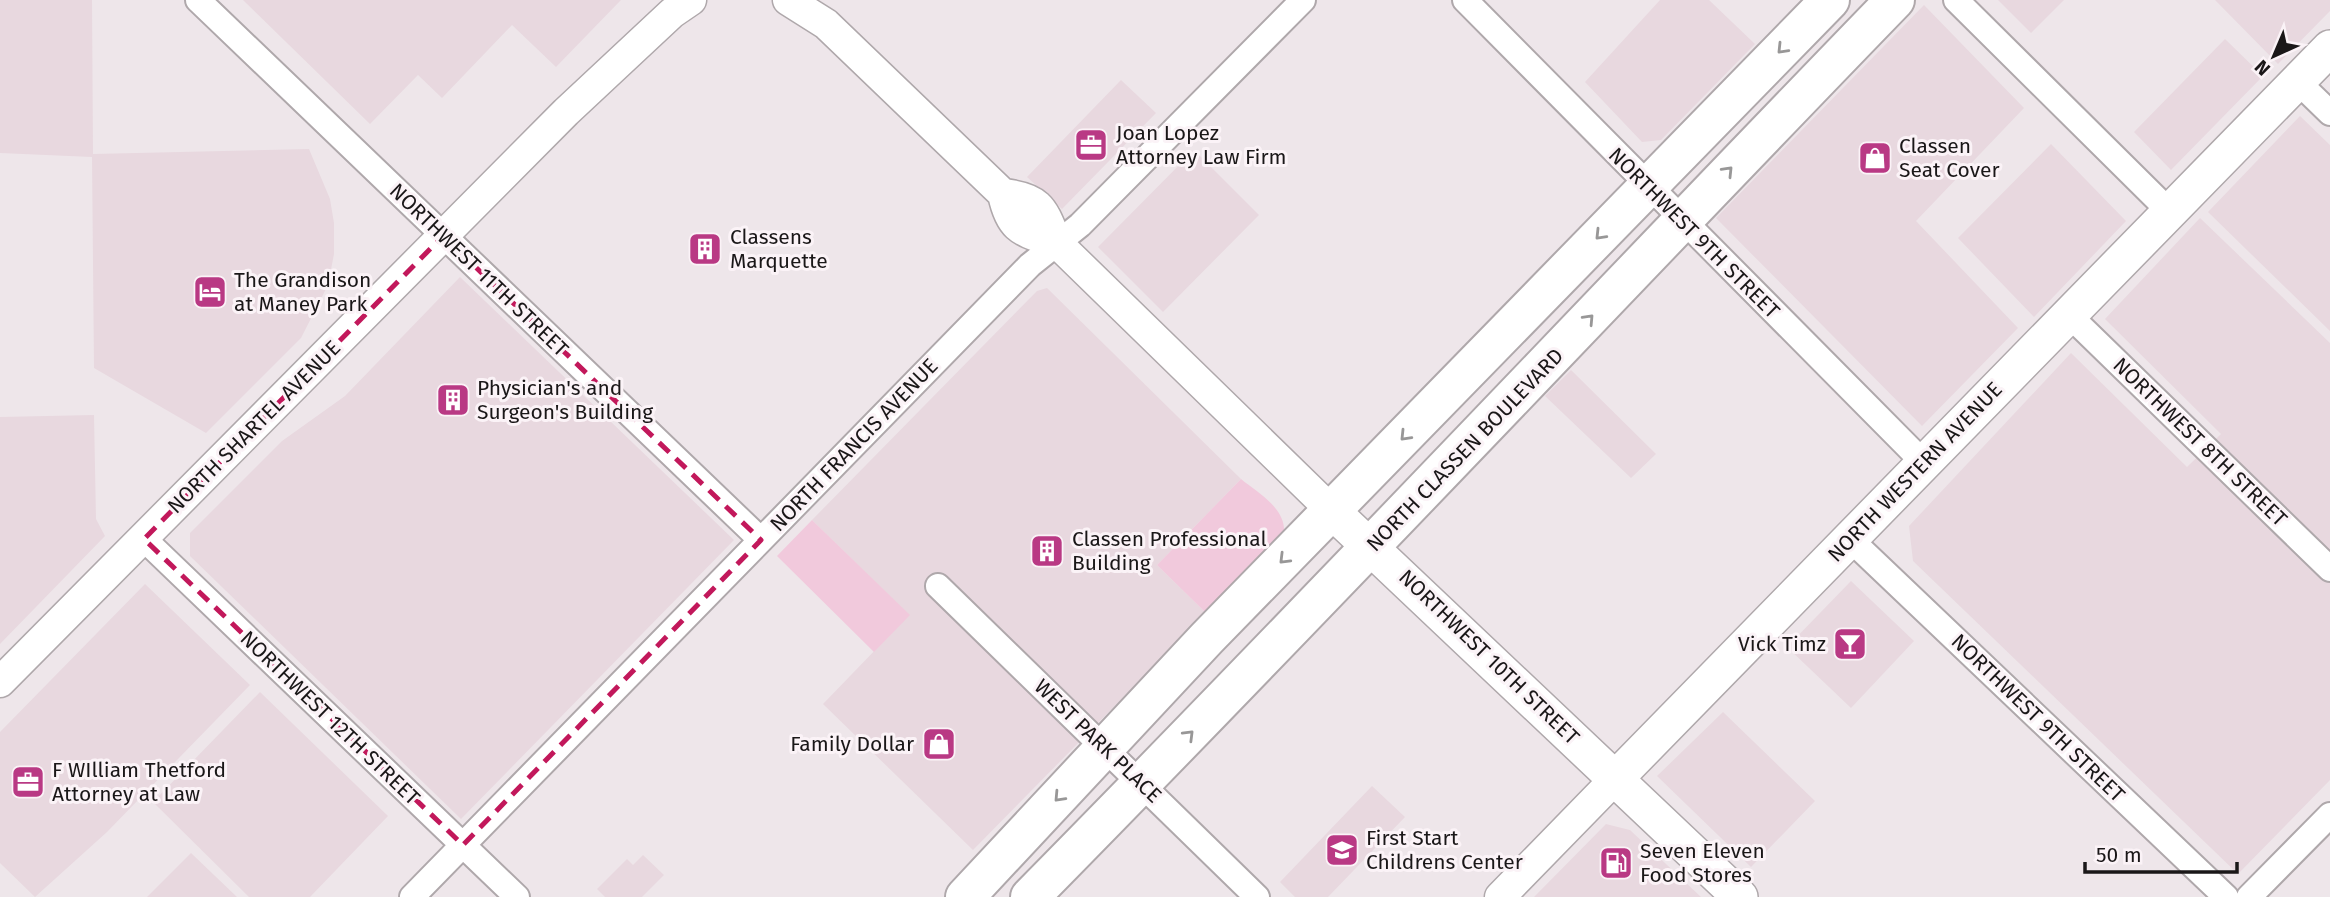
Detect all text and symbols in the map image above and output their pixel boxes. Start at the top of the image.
north arrow [2239,21,2309,91]
one-way arrow [1777,41,1790,54]
text: N [2250,55,2275,81]
place label: Joan Lopez Attorney Law Firm [1116,120,1287,170]
office icon: Joan Lopez Attorney Law Firm [1072,126,1110,164]
place label: Classen Seat Cover [1899,133,2000,183]
shop icon: Classen Seat Cover [1856,139,1894,177]
street label: NORTHWEST 9TH STREET [1603,142,1785,324]
one-way arrow [1720,167,1733,180]
street label: NORTHWEST 11TH STREET [384,178,574,362]
place label: Classens Marquette [730,224,828,274]
one-way arrow [1596,227,1609,240]
building icon: Classens Marquette [686,230,724,268]
place label: The Grandison at Maney Park [234,267,371,317]
hotel icon: The Grandison at Maney Park [191,273,229,311]
one-way arrow [1580,314,1593,327]
street label: NORTH SHARTEL AVENUE [162,335,346,519]
street label: NORTH CLASSEN BOULEVARD [1361,343,1569,557]
street label: NORTHWEST 8TH STREET [2108,352,2292,532]
street label: NORTH FRANCIS AVENUE [765,353,943,537]
place label: Physician's and Surgeon's Building [477,375,653,425]
street label: NORTH WESTERN AVENUE [1822,377,2008,567]
building icon: Physician's and Surgeon's Building [434,381,472,419]
one-way arrow [1400,428,1413,441]
place label: Classen Professional Building [1072,526,1267,576]
building icon: Classen Professional Building [1028,532,1066,570]
one-way arrow [1280,551,1293,564]
street label: NORTHWEST 10TH STREET [1393,564,1585,750]
street label: NORTHWEST 12TH STREET [235,625,425,811]
bar icon: Vick Timz [1831,625,1869,663]
street label: NORTHWEST 9TH STREET [1946,628,2130,808]
place label: Vick Timz [1738,631,1826,657]
street label: WEST PARK PLACE [1029,674,1167,808]
shop icon: Family Dollar [920,725,958,763]
place label: Family Dollar [790,731,914,757]
one-way arrow [1181,731,1194,744]
place label: F WIlliam Thetford Attorney at Law [52,757,226,807]
office icon: F WIlliam Thetford Attorney at Law [9,763,47,801]
one-way arrow [1055,789,1067,802]
place label: First Start Childrens Center [1366,825,1523,875]
scale bar [2085,830,2237,874]
school or university icon: First Start Childrens Center [1323,831,1361,869]
place label: Seven Eleven Food Stores [1640,838,1765,888]
text: 50 m [2096,842,2142,868]
fuel station icon: Seven Eleven Food Stores [1597,844,1635,882]

